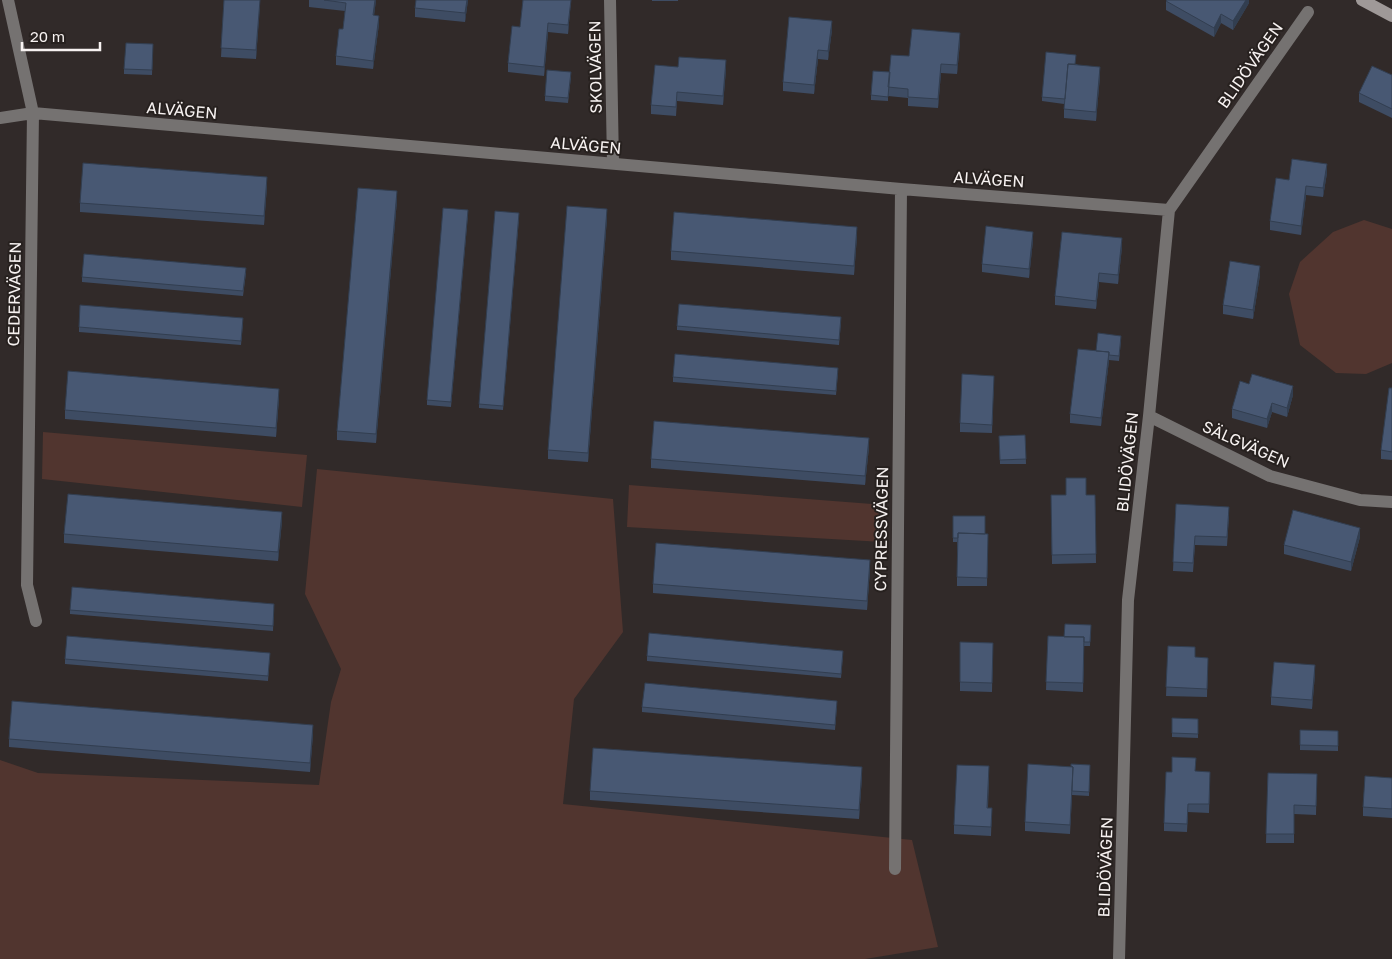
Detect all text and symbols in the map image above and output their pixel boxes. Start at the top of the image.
street label: BLIDÖVÄGEN [1213,18,1287,112]
scale bar [22,20,100,52]
street label: SKOLVÄGEN [584,20,606,114]
text: 20 m [30,27,65,45]
street label: ALVÄGEN [146,97,218,123]
street label: ALVÄGEN [550,132,622,158]
street label: ALVÄGEN [953,167,1025,191]
street label: CEDERVÄGEN [3,241,25,347]
street label: BLIDÖVÄGEN [1112,411,1142,513]
street label: SÄLGVÄGEN [1199,416,1293,472]
street label: CYPRESSVÄGEN [870,466,892,592]
street label: BLIDÖVÄGEN [1093,816,1117,918]

